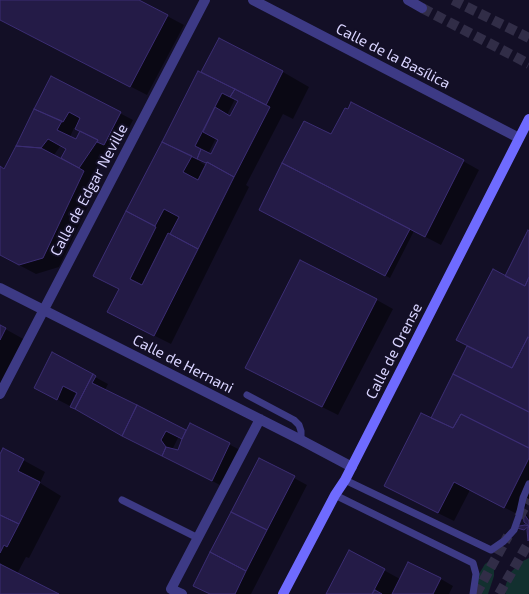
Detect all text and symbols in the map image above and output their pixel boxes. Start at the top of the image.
street label: Calle de la Basílica [333,19,453,93]
street label: Calle de Edgar Neville [47,121,131,259]
street label: Calle de Orense [362,300,426,402]
street label: Calle de Hernani [130,331,236,397]

